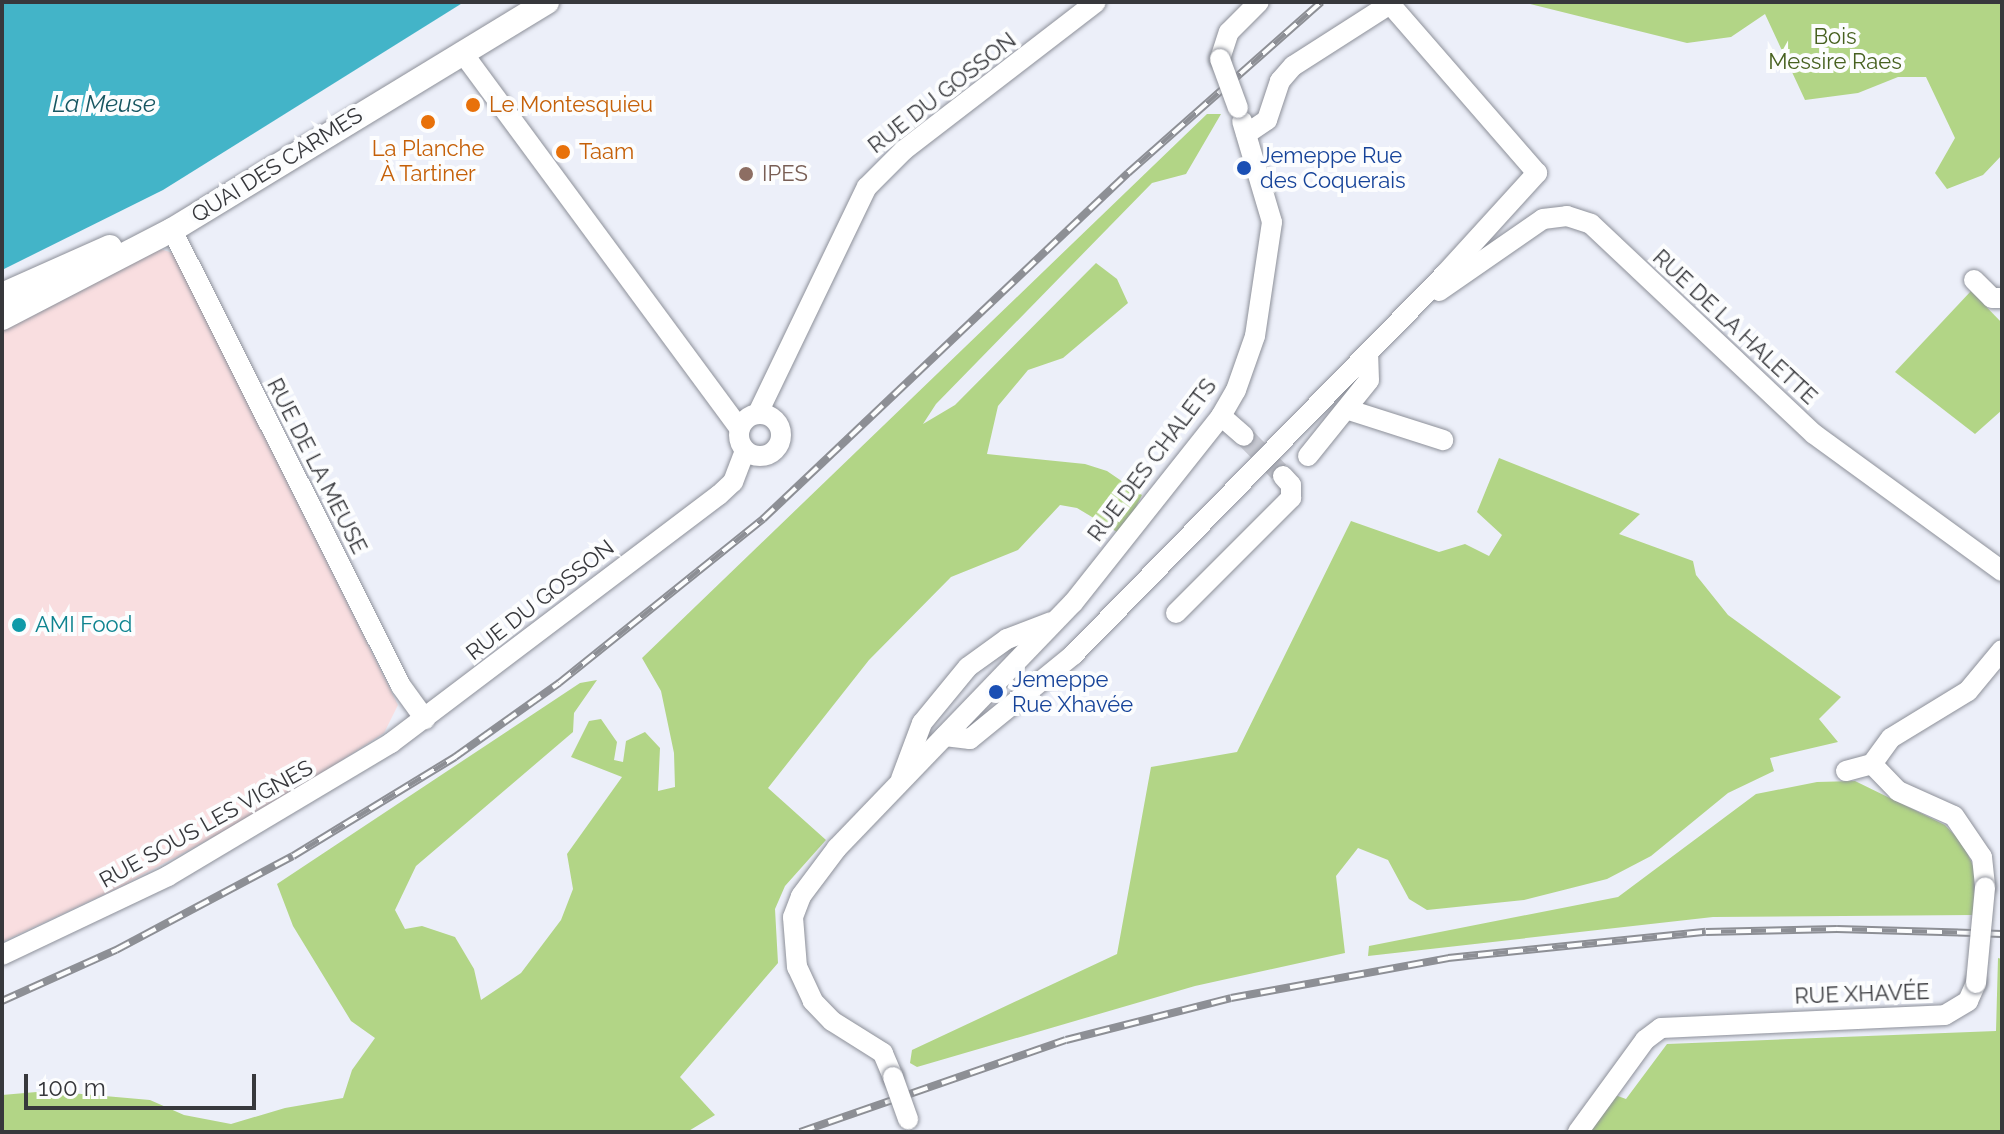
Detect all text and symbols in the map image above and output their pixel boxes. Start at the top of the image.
park label: Bois Messire Raes [1768,23,1902,74]
street label: RUE DU GOSSON [863,27,1021,159]
water label: La Meuse [52,90,156,118]
place label: Le Montesquieu [489,92,653,118]
marker: Le Montesquieu [464,96,482,114]
street label: QUAI DES CARMES [187,102,367,228]
marker: La Planche À Tartiner [419,113,437,131]
place label: La Planche À Tartiner [372,135,484,186]
place label: Taam [579,139,634,165]
place label: Jemeppe Rue des Coquerais [1260,142,1406,194]
marker: Taam [554,143,572,161]
marker: Jemeppe Rue des Coquerais [1235,159,1253,177]
place label: IPES [762,161,808,187]
marker: IPES [737,165,755,183]
street label: RUE DE LA HALETTE [1647,244,1823,410]
street label: RUE DES CHALETS [1082,373,1222,547]
street label: RUE DE LA MEUSE [261,374,373,558]
street label: RUE DU GOSSON [461,534,619,666]
place label: AMI Food [35,612,132,638]
marker: AMI Food [10,616,28,634]
place label: Jemeppe Rue Xhavée [1012,666,1133,718]
marker: Jemeppe Rue Xhavée [987,683,1005,701]
street label: RUE SOUS LES VIGNES [95,754,317,894]
street label: RUE XHAVÉE [1794,978,1930,1010]
scale bar [28,1058,260,1108]
text: 100 m [38,1073,106,1102]

